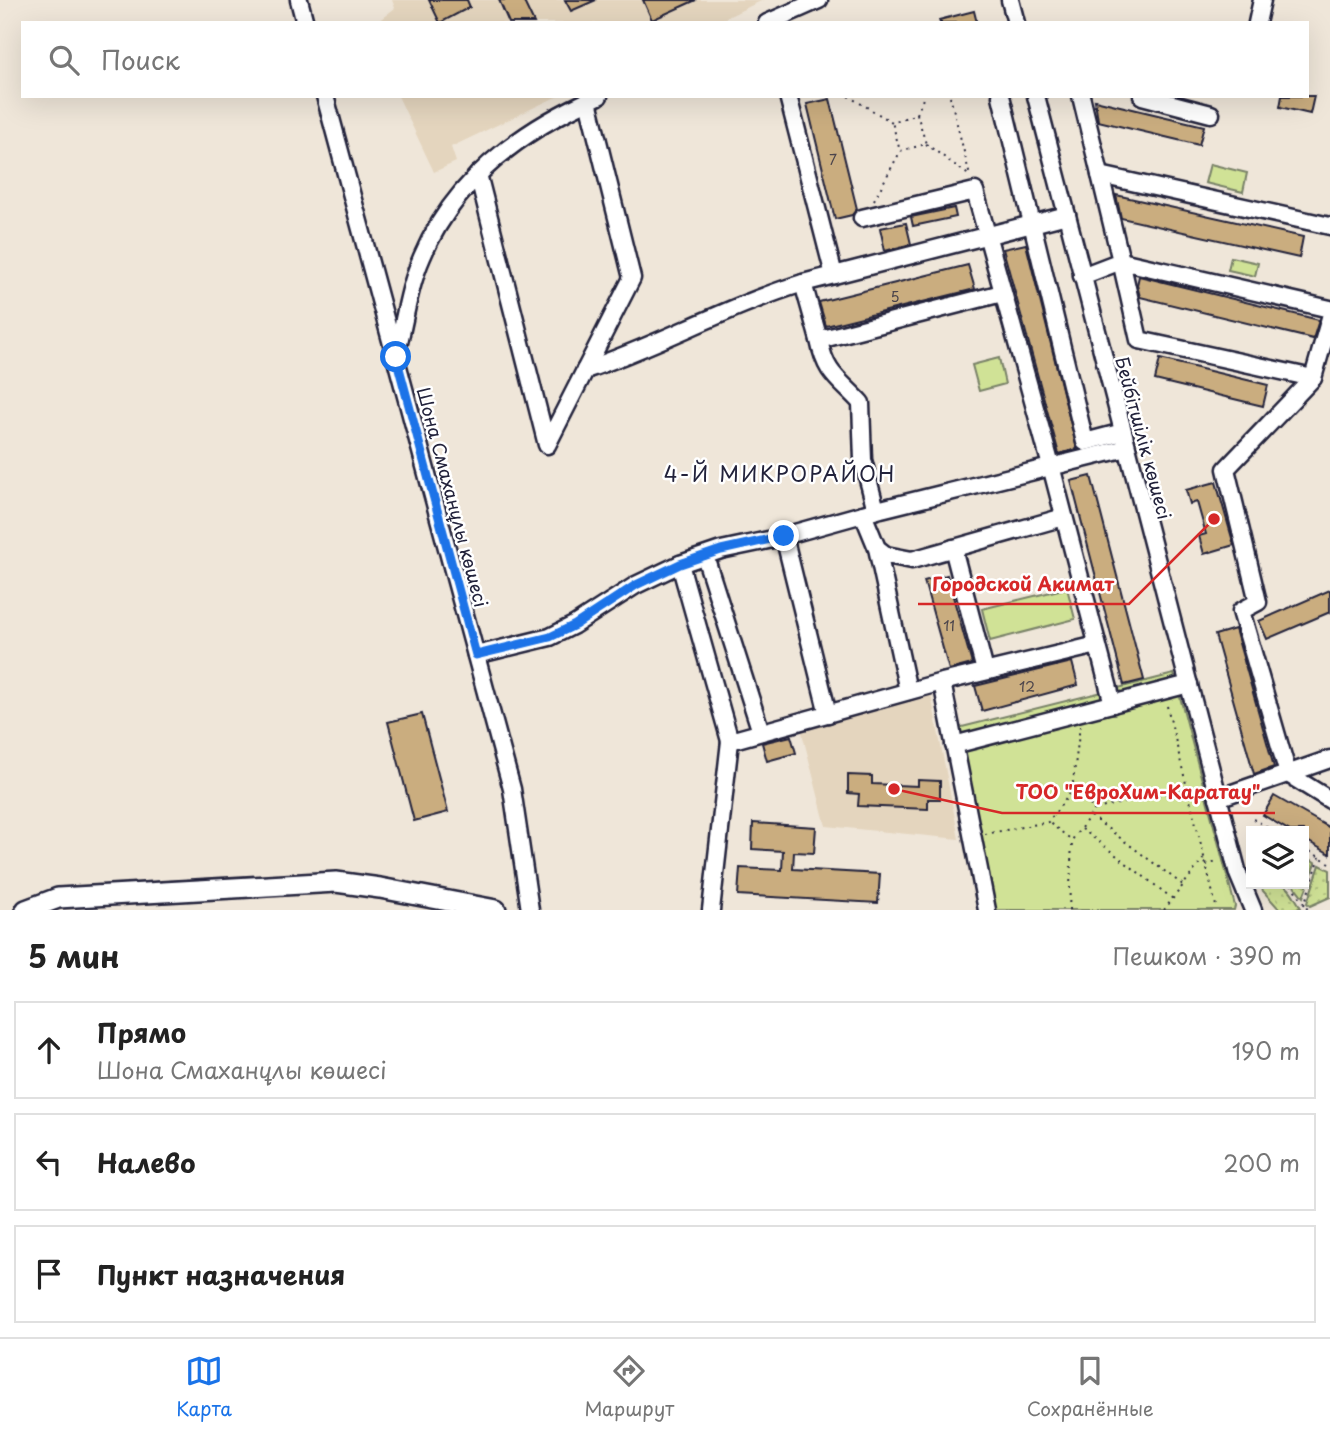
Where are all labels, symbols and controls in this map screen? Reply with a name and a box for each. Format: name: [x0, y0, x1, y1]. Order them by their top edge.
search box: [21, 21, 1309, 98]
text: Поиск: [101, 40, 180, 79]
icon: search: [45, 41, 83, 79]
house number: 7: [829, 149, 837, 170]
house number: 5: [890, 286, 900, 307]
route start: [380, 341, 411, 372]
street label: Бейбітшілік көшесі: [1109, 354, 1179, 522]
street label: Шона Смаханұлы көшесі: [411, 384, 495, 610]
district label: 4-Й МИКРОРАЙОН: [664, 457, 896, 489]
route end: [768, 520, 799, 551]
callout: Городской Акимат: [918, 564, 1129, 604]
text: Городской Акимат: [932, 569, 1114, 597]
house number: 11: [943, 615, 955, 636]
house number: 12: [1019, 676, 1035, 697]
callout: ТОО "ЕвроХим-Каратау": [1002, 773, 1275, 813]
text: ТОО "ЕвроХим-Каратау": [1016, 777, 1260, 805]
map controls: [1246, 826, 1309, 889]
button: layers: [1246, 826, 1309, 889]
text: 5 мин: [28, 933, 120, 978]
text: Пешком · 390 m: [1112, 938, 1302, 973]
text: Прямо: [97, 1013, 186, 1052]
icon: ahead: [30, 1031, 68, 1069]
text: 190 m: [1232, 1033, 1300, 1068]
text: Шона Смаханұлы көшесі: [97, 1052, 387, 1087]
icon: left: [30, 1143, 68, 1181]
text: Налево: [97, 1143, 195, 1182]
text: 200 m: [1223, 1145, 1300, 1180]
icon: arrive: [30, 1255, 68, 1293]
text: Пункт назначения: [97, 1255, 345, 1294]
tab: Карта: [176, 1352, 232, 1422]
tab: Маршрут: [584, 1352, 674, 1422]
tab: Сохранённые: [1027, 1352, 1154, 1422]

